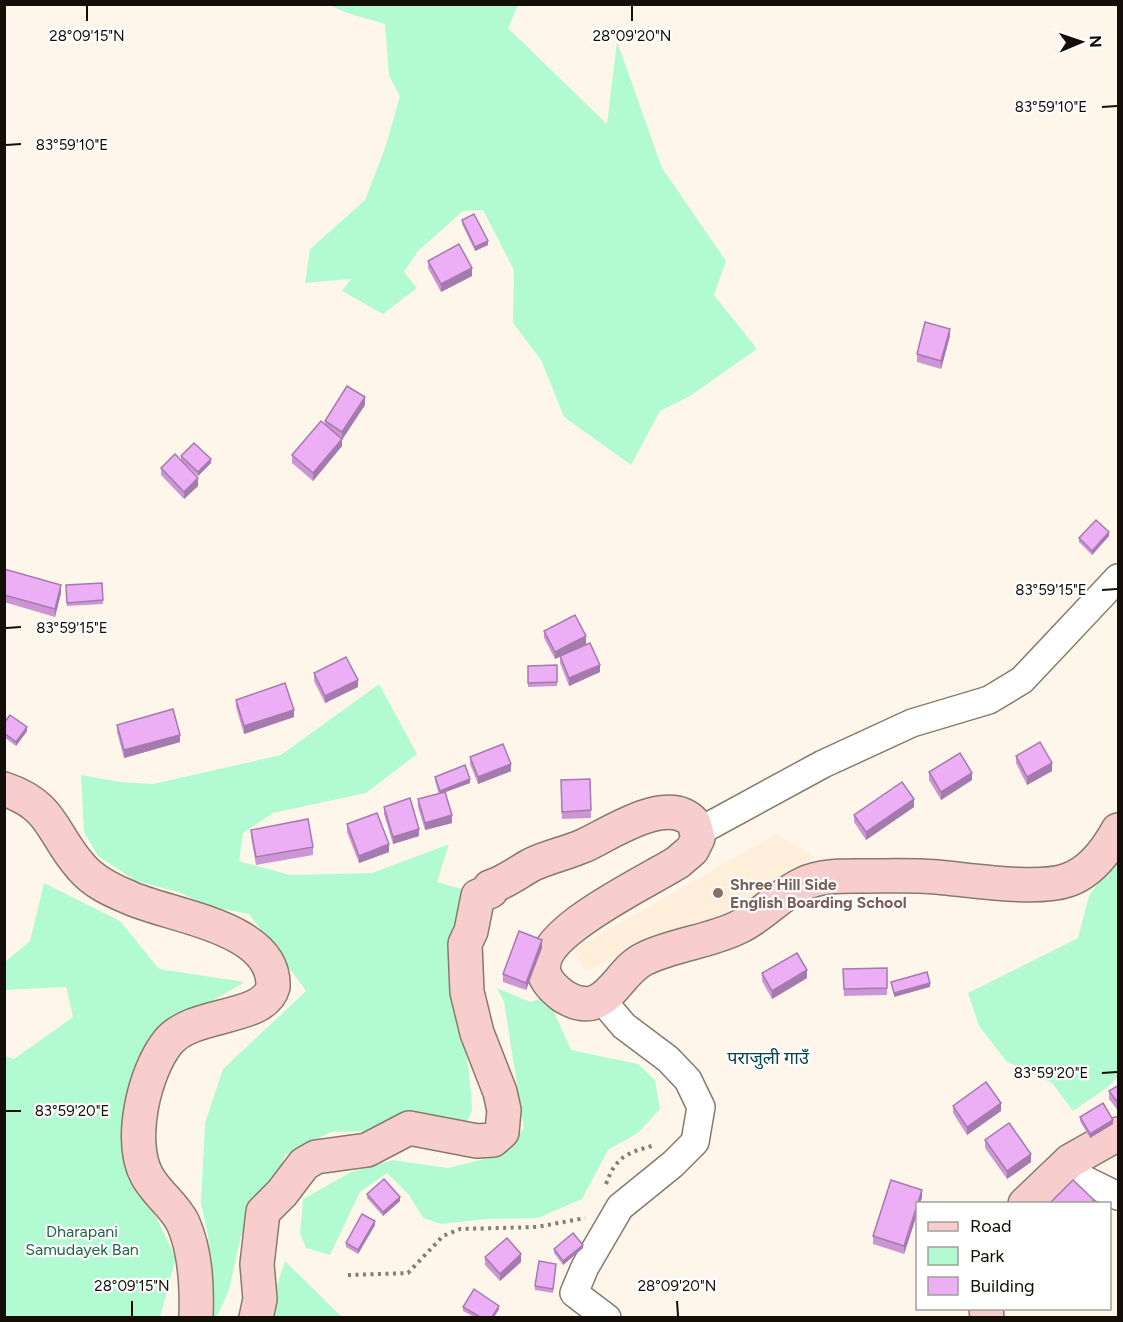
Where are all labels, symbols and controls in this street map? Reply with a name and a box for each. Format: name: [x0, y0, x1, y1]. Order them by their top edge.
north arrow: [1051, 12, 1111, 72]
text: 28°09'15"N: [49, 27, 125, 45]
text: 28°09'20"N: [593, 27, 671, 45]
text: N: [1086, 35, 1105, 48]
text: 83°59'10"E: [1015, 98, 1087, 116]
text: 83°59'10"E: [36, 136, 108, 154]
text: 83°59'15"E: [1015, 581, 1087, 599]
text: 83°59'15"E: [36, 619, 108, 637]
place label: Shree Hill Side English Boarding School: [730, 875, 907, 912]
marker: Shree Hill Side English Boarding School: [711, 886, 725, 900]
district label: पराजुली गाउँ: [727, 1047, 810, 1070]
text: 83°59'20"E: [1014, 1064, 1088, 1082]
text: 83°59'20"E: [35, 1102, 109, 1120]
legend: [916, 1202, 1111, 1310]
text: Road: [970, 1215, 1011, 1237]
park label: Dharapani Samudayek Ban: [25, 1222, 139, 1259]
text: Park: [970, 1245, 1005, 1267]
text: Building: [970, 1275, 1035, 1297]
text: 28°09'15"N: [94, 1277, 170, 1295]
text: 28°09'20"N: [638, 1277, 716, 1295]

